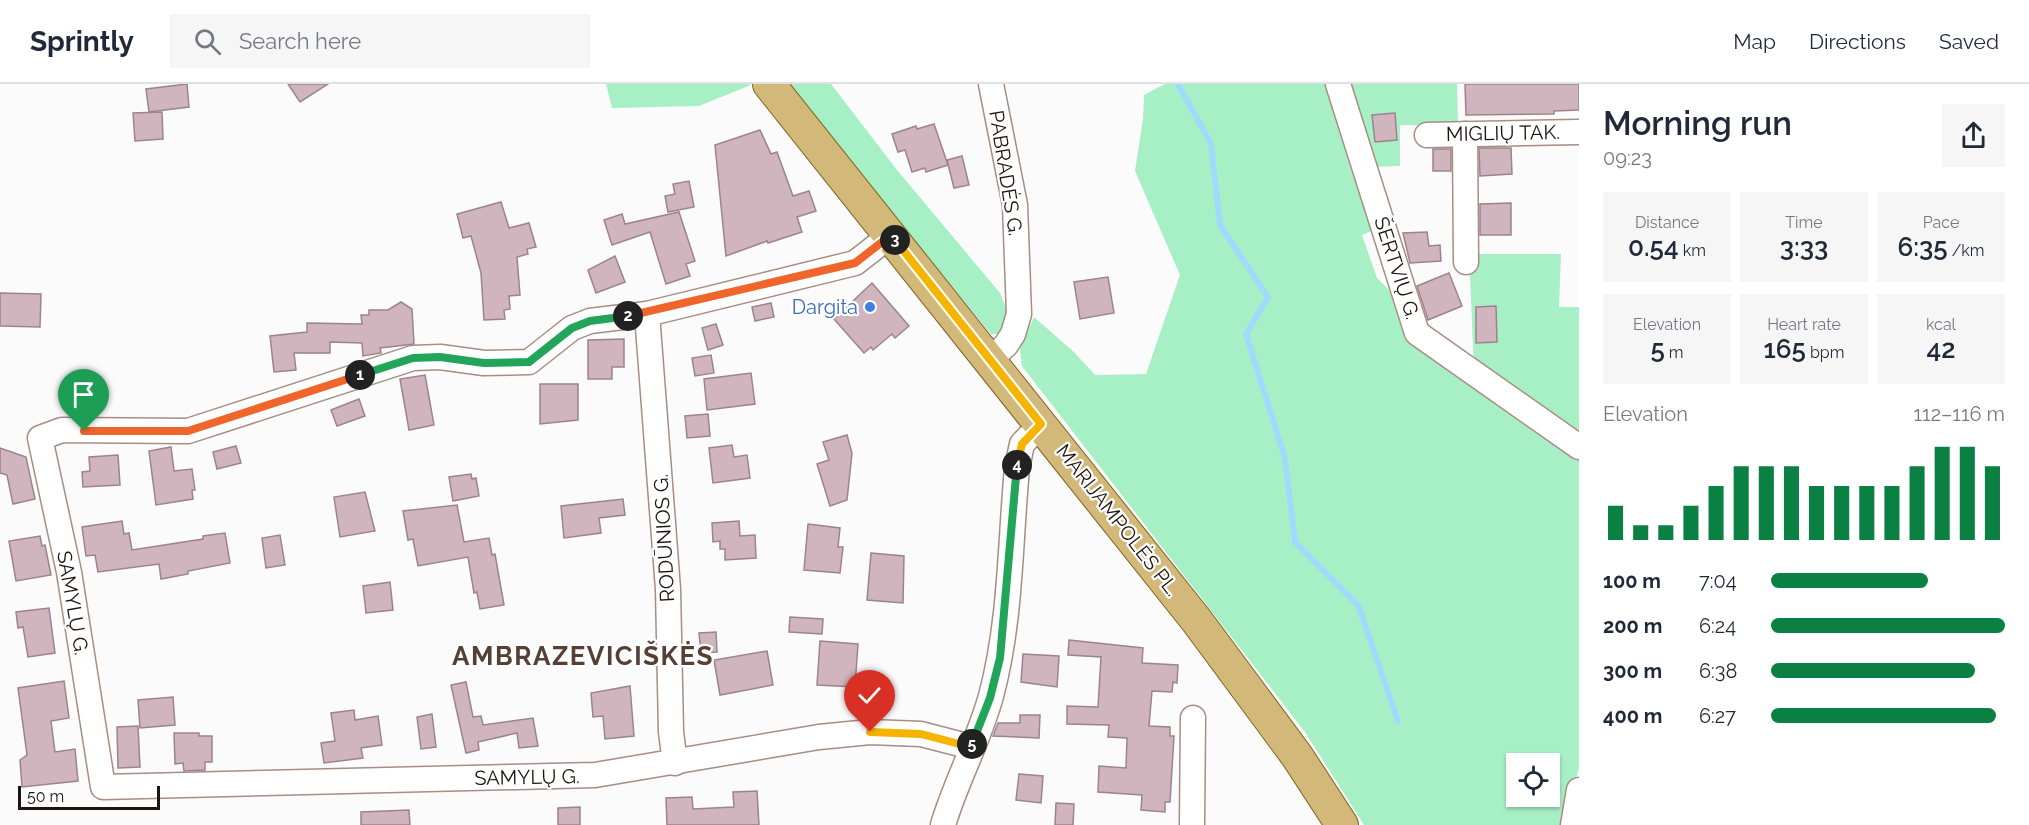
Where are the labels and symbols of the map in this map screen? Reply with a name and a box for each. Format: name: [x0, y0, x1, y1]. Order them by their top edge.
street label: PABRADĖS G.: [984, 108, 1029, 237]
street label: MIGLIŲ TAK.: [1446, 120, 1560, 146]
street label: ŠERTVIŲ G.: [1369, 213, 1426, 322]
pin: 3: [880, 225, 910, 255]
place label: Dargita: [792, 295, 858, 319]
marker: Dargita: [863, 300, 877, 314]
pin: 2: [613, 301, 643, 331]
pin: 1: [345, 360, 375, 390]
pin: [58, 369, 109, 431]
street label: MARIJAMPOLĖS PL.: [1051, 439, 1185, 601]
pin: 4: [1002, 450, 1032, 480]
street label: RODŪNIOS G.: [649, 473, 679, 603]
street label: SAMYLŲ G.: [52, 549, 94, 657]
district label: AMBRAZEVICIŠKĖS: [452, 640, 714, 671]
pin: [844, 670, 895, 732]
pin: 5: [957, 729, 987, 759]
street label: SAMYLŲ G.: [474, 764, 580, 790]
scale bar: [18, 783, 160, 810]

